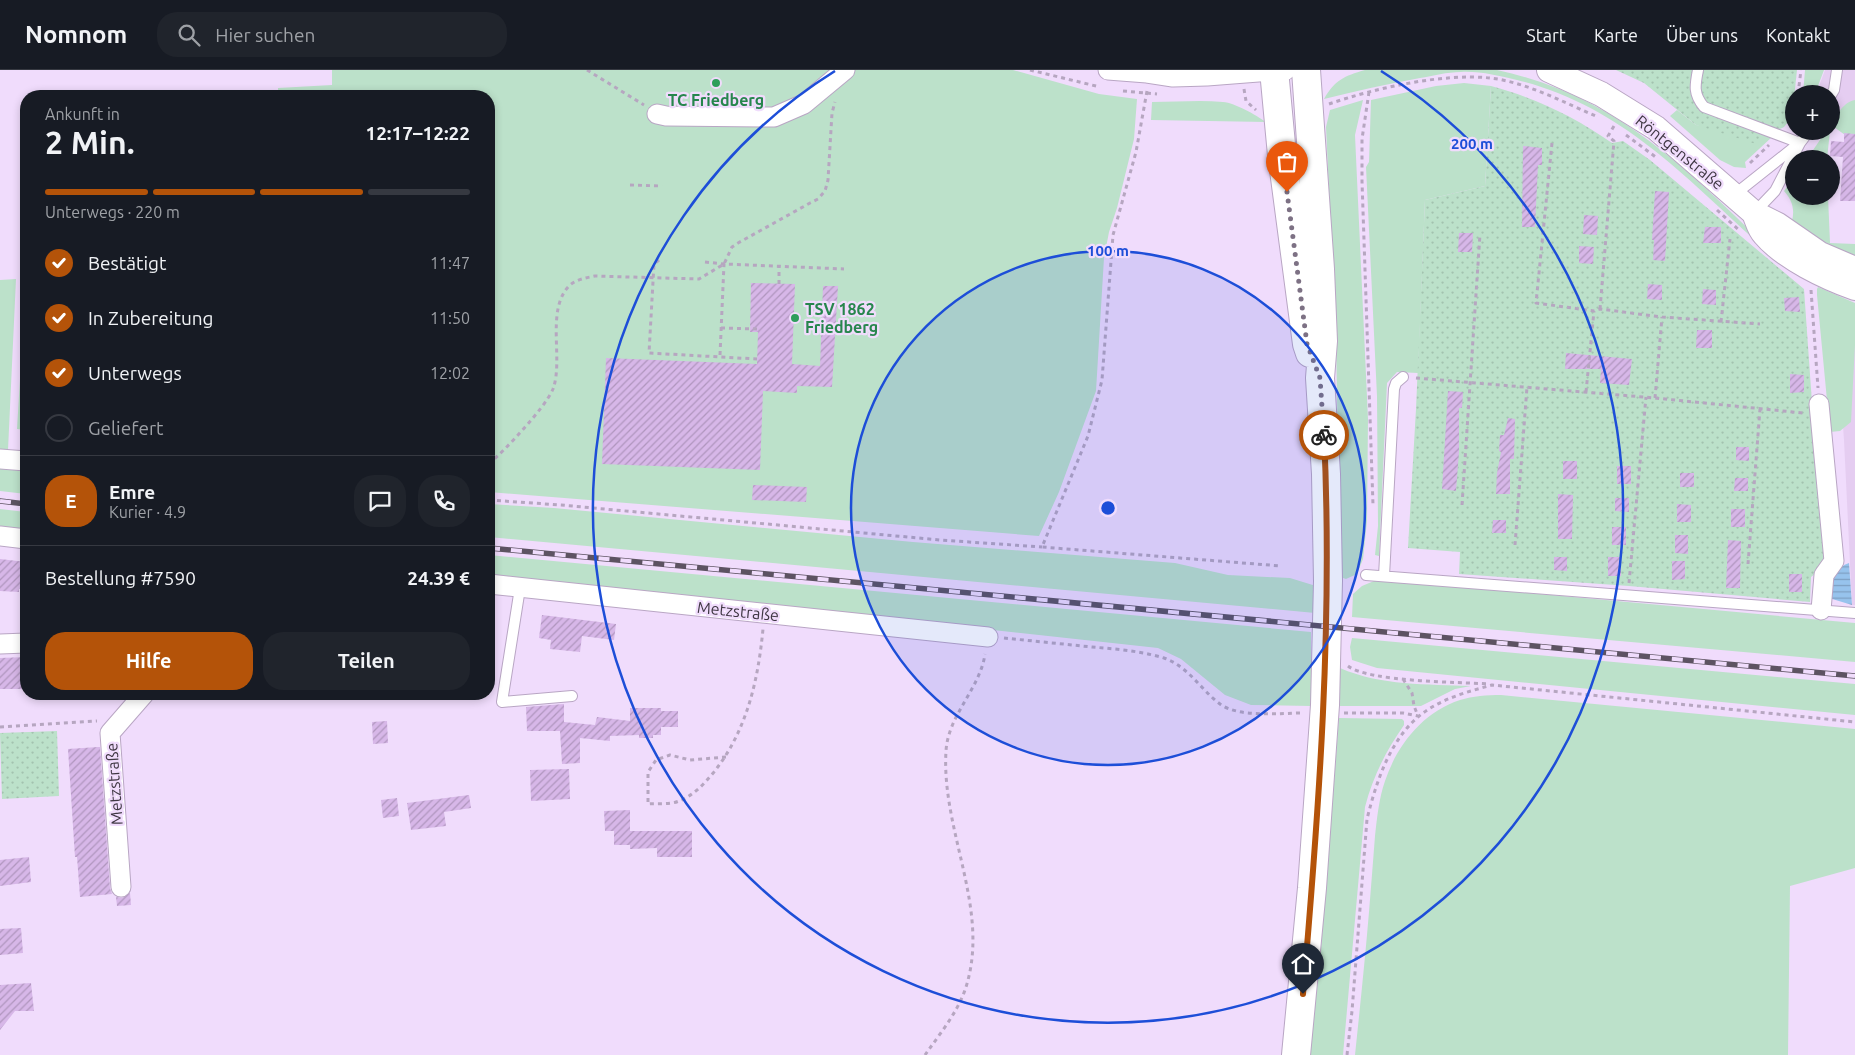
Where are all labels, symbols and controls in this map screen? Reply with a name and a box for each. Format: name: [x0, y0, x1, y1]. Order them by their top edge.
search box: [157, 12, 507, 57]
text: Nomnom: [25, 21, 127, 48]
icon: search: [175, 21, 203, 49]
text: Hier suchen: [215, 24, 315, 46]
text: Start: [1526, 25, 1566, 45]
text: Karte: [1594, 25, 1638, 45]
text: Über uns: [1666, 25, 1738, 45]
text: Kontakt: [1766, 25, 1830, 45]
marker: TC Friedberg: [710, 77, 722, 89]
map controls: [1785, 85, 1840, 205]
button: +: [1785, 85, 1840, 140]
place label: TC Friedberg: [668, 91, 764, 109]
text: Ankunft in: [45, 105, 120, 123]
street label: Röntgenstraße: [1632, 111, 1728, 193]
text: 12:17–12:22: [365, 122, 470, 144]
text: 2 Min.: [45, 124, 135, 160]
text: 200 m: [1451, 135, 1493, 152]
pin: [1266, 141, 1308, 192]
icon: bag: [1273, 148, 1301, 176]
button: −: [1785, 150, 1840, 205]
text: Unterwegs · 220 m: [45, 203, 180, 221]
text: 100 m: [1087, 242, 1129, 259]
icon: check: [45, 249, 73, 277]
text: Bestätigt: [88, 252, 166, 274]
text: 11:47: [430, 254, 470, 272]
place label: TSV 1862 Friedberg: [805, 300, 878, 336]
icon: check: [45, 304, 73, 332]
text: In Zubereitung: [88, 307, 214, 329]
text: 11:50: [430, 309, 470, 327]
marker: TSV 1862 Friedberg: [789, 312, 801, 324]
icon: check: [45, 359, 73, 387]
text: Unterwegs: [88, 362, 182, 384]
text: 12:02: [430, 364, 470, 382]
courier: [1299, 410, 1349, 460]
text: Geliefert: [88, 417, 164, 439]
icon: bike: [1310, 421, 1338, 449]
button: chat: [354, 475, 406, 527]
button: phone: [418, 475, 470, 527]
text: Emre: [109, 481, 155, 503]
text: E: [65, 490, 77, 512]
centre of rings: [1099, 499, 1117, 517]
text: Kurier · 4.9: [109, 503, 186, 521]
text: Bestellung #7590: [45, 567, 196, 589]
text: 24.39 €: [407, 567, 470, 589]
street label: Metzstraße: [696, 598, 780, 624]
button: Hilfe: [45, 632, 253, 690]
button: Teilen: [263, 632, 470, 690]
street label: Metzstraße: [102, 742, 126, 826]
pin: [1282, 943, 1324, 994]
icon: home: [1289, 950, 1317, 978]

